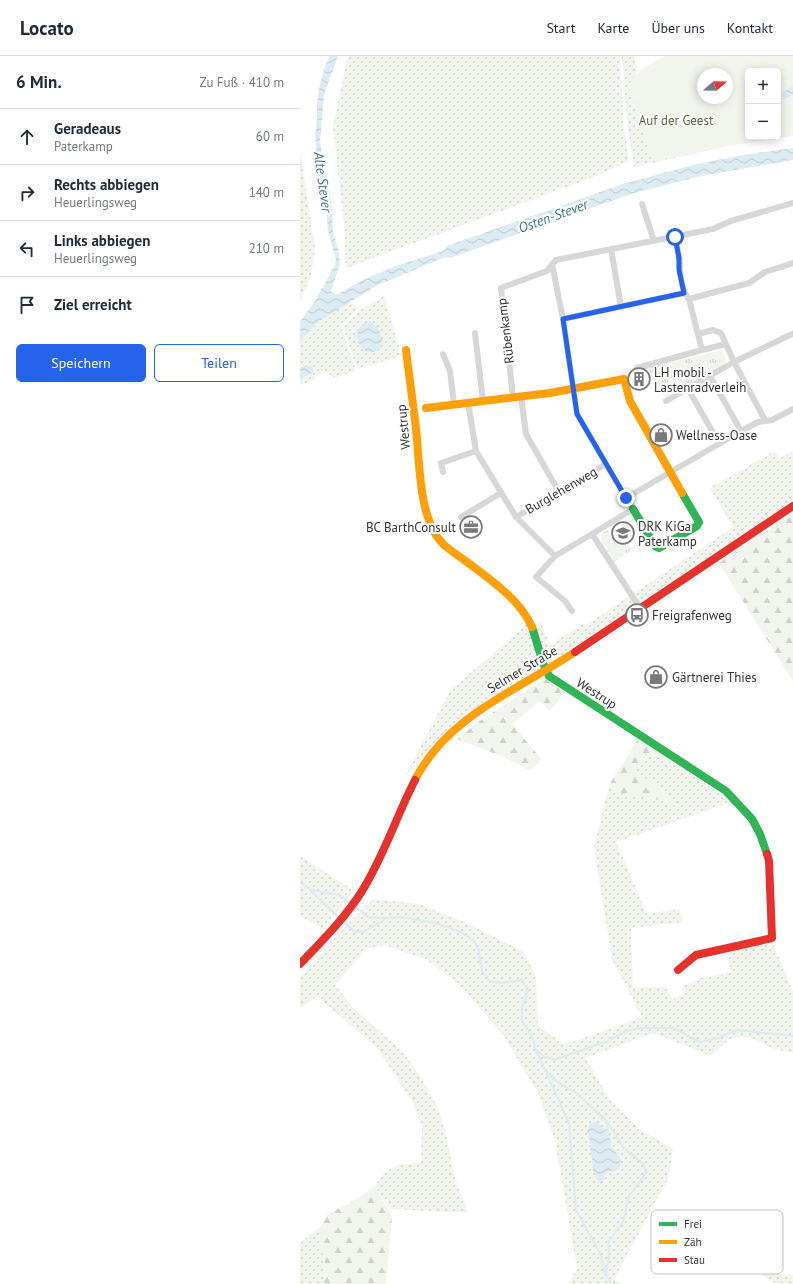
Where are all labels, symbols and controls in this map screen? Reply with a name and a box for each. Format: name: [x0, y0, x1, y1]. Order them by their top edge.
text: Locato: [20, 16, 74, 40]
text: Start: [546, 19, 575, 37]
text: Karte: [597, 19, 629, 37]
text: Über uns: [651, 19, 705, 37]
text: Kontakt: [727, 19, 773, 37]
north arrow: [697, 68, 733, 104]
map controls: [745, 68, 781, 140]
button: +: [745, 68, 781, 104]
text: 6 Min.: [16, 71, 62, 93]
text: Zu Fuß · 410 m: [200, 74, 284, 91]
button: −: [745, 104, 781, 140]
park label: Auf der Geest: [639, 112, 714, 129]
text: Geradeaus: [54, 119, 121, 138]
icon: ahead: [16, 126, 38, 148]
text: 60 m: [256, 128, 284, 145]
text: Paterkamp: [54, 138, 113, 155]
water label: Alte Stever: [310, 149, 336, 215]
text: Rechts abbiegen: [54, 175, 159, 194]
icon: right: [16, 182, 38, 204]
text: 140 m: [249, 184, 284, 201]
text: Heuerlingsweg: [54, 194, 137, 211]
water label: Osten-Stever: [516, 195, 592, 237]
route start: [666, 228, 684, 246]
text: Links abbiegen: [54, 231, 150, 250]
icon: left: [16, 238, 38, 260]
text: 210 m: [249, 240, 284, 257]
text: Heuerlingsweg: [54, 250, 137, 267]
icon: arrive: [16, 294, 38, 316]
text: Ziel erreicht: [54, 295, 132, 314]
street label: Rübenkamp: [493, 297, 518, 365]
button: Speichern: [16, 344, 146, 382]
button: Teilen: [154, 344, 284, 382]
place label: LH mobil - Lastenradverleih: [654, 364, 746, 396]
building icon: LH mobil - Lastenradverleih: [626, 366, 652, 392]
street label: Westrup: [393, 404, 414, 450]
shop icon: Wellness-Oase: [648, 422, 674, 448]
place label: Wellness-Oase: [676, 427, 757, 444]
street label: Burglehenweg: [522, 463, 600, 518]
route end: [617, 489, 635, 507]
office icon: BC BarthConsult: [458, 514, 484, 540]
place label: DRK KiGa Paterkamp: [638, 518, 697, 550]
place label: BC BarthConsult: [366, 519, 457, 536]
school or university icon: DRK KiGa Paterkamp: [610, 520, 636, 546]
bus stop icon: Freigrafenweg: [624, 602, 650, 628]
place label: Freigrafenweg: [652, 607, 732, 624]
street label: Selmer Straße: [484, 642, 560, 697]
shop icon: Gärtnerei Thies: [643, 664, 669, 690]
place label: Gärtnerei Thies: [672, 669, 757, 686]
street label: Westrup: [573, 674, 620, 713]
legend: [651, 1210, 783, 1274]
text: Frei: [684, 1217, 702, 1231]
text: Zäh: [684, 1235, 701, 1249]
text: Stau: [684, 1253, 705, 1267]

